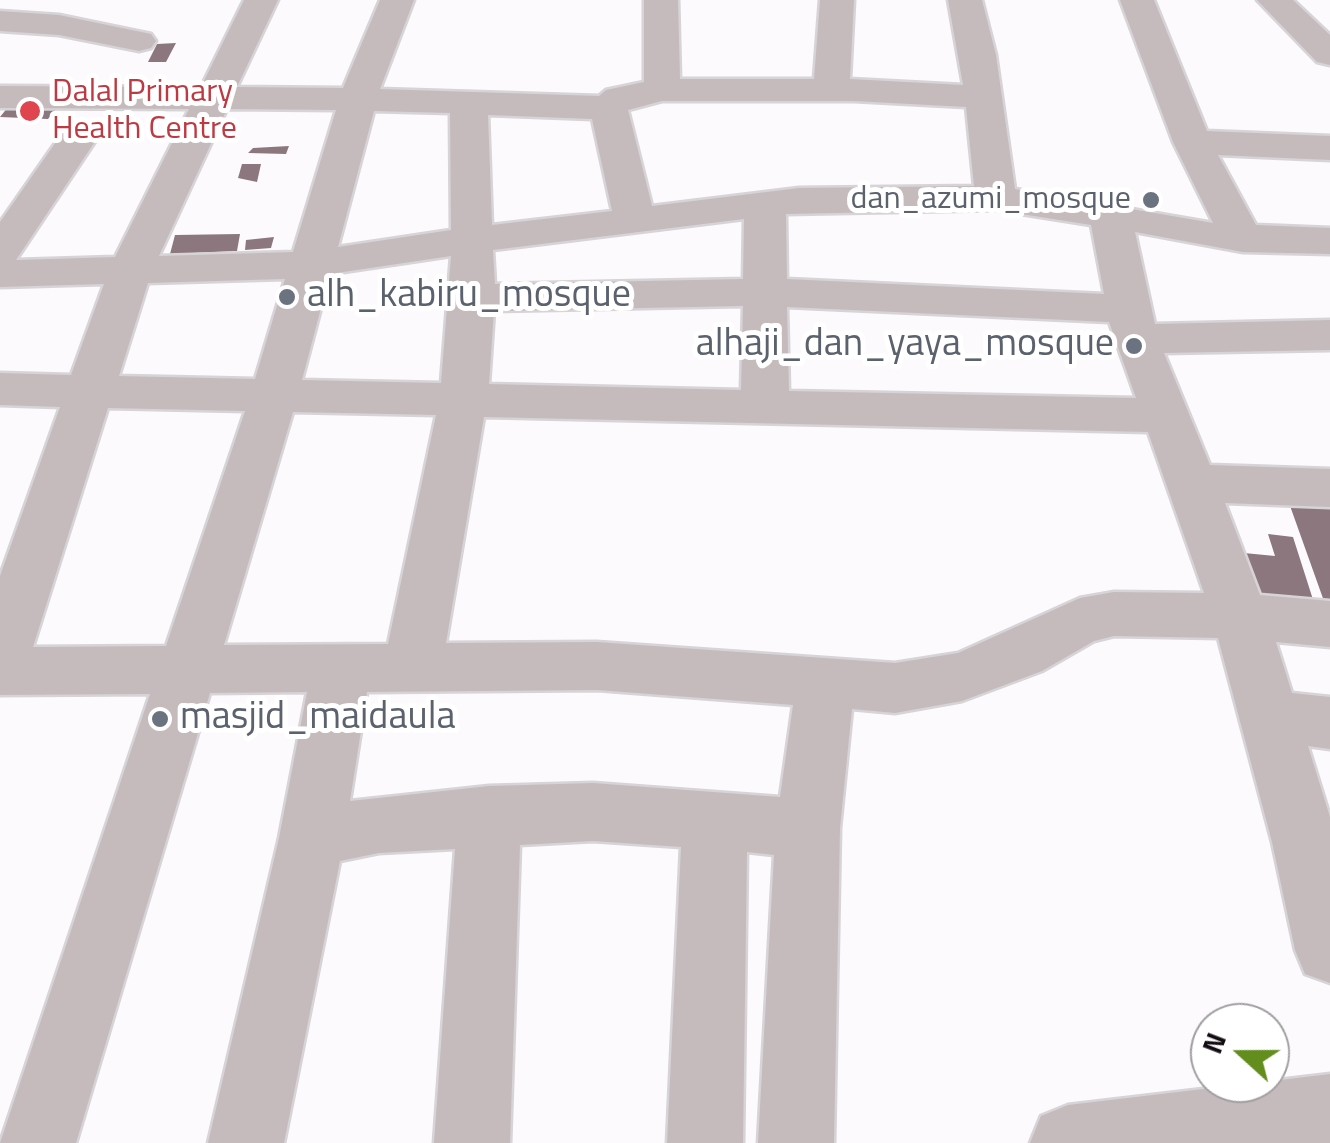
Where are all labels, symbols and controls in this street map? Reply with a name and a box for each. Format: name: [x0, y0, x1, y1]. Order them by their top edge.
place label: Dalal Primary Health Centre: [52, 74, 237, 149]
marker: Dalal Primary Health Centre: [17, 98, 43, 124]
place label: dan_azumi_mosque: [851, 181, 1131, 219]
marker: dan_azumi_mosque: [1140, 189, 1162, 211]
place label: alh_kabiru_mosque: [307, 274, 631, 320]
marker: alh_kabiru_mosque: [276, 286, 298, 308]
place label: alhaji_dan_yaya_mosque: [696, 323, 1114, 369]
marker: alhaji_dan_yaya_mosque: [1123, 335, 1145, 357]
place label: masjid_maidaula: [180, 696, 455, 742]
marker: masjid_maidaula: [149, 708, 171, 730]
north arrow: [1190, 1003, 1290, 1103]
text: N: [1190, 1026, 1237, 1060]

